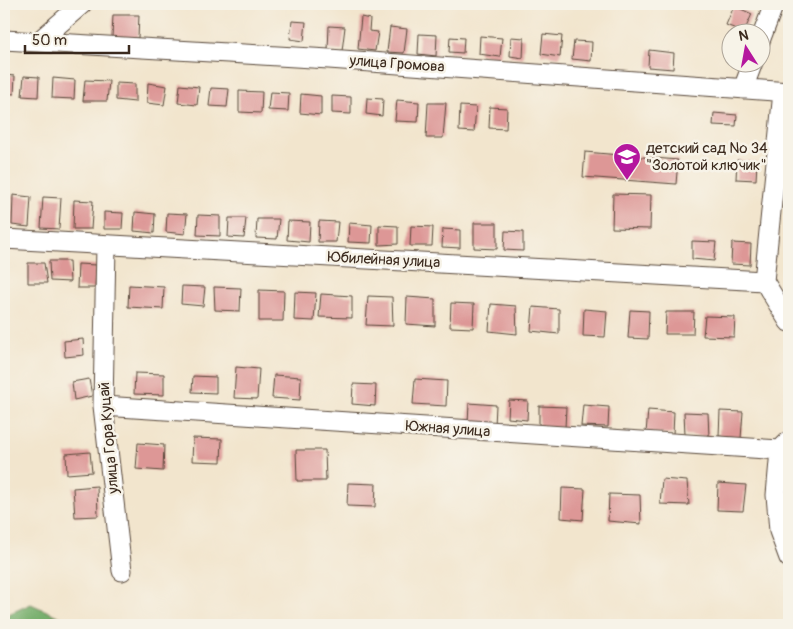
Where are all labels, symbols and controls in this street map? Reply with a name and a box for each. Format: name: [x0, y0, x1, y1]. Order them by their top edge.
scale bar: [25, 22, 129, 54]
north arrow: [720, 22, 770, 72]
text: N: [737, 26, 750, 45]
text: 50 m: [32, 31, 67, 50]
street label: улица Громова: [348, 51, 445, 77]
place label: детский сад № 34 "Золотой ключик": [646, 139, 768, 175]
school or university icon: детский сад № 34 "Золотой ключик": [612, 142, 642, 181]
street label: Юбилейная улица: [327, 248, 441, 272]
street label: улица Гора Куцай: [95, 381, 123, 496]
street label: Южная улица: [405, 417, 491, 441]

